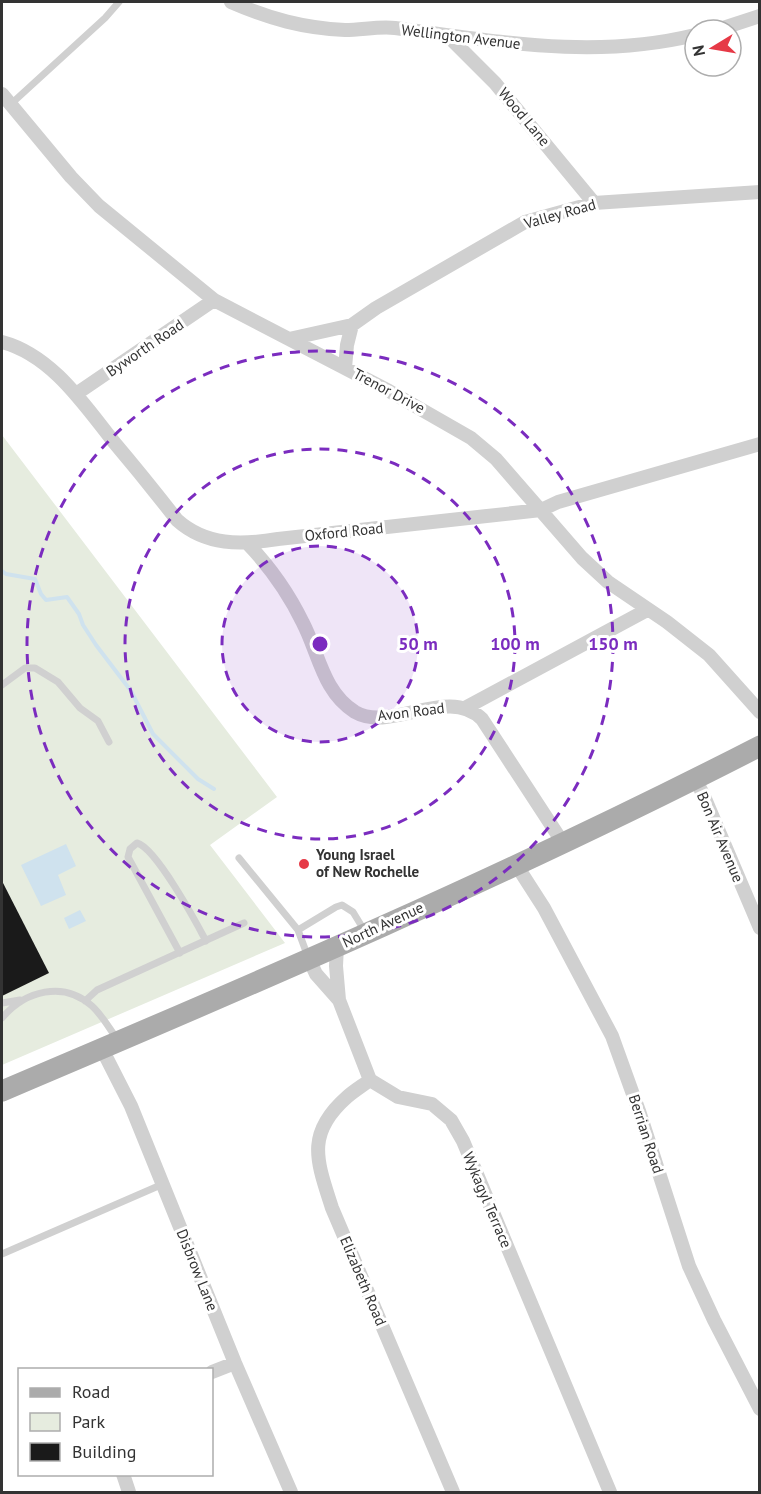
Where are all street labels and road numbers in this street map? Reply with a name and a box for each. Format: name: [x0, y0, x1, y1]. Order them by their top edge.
street label: Wellington Avenue: [400, 20, 522, 53]
street label: Wood Lane: [494, 84, 554, 150]
street label: Valley Road: [521, 194, 598, 233]
street label: Byworth Road: [102, 315, 187, 380]
street label: Trenor Drive: [350, 364, 428, 417]
street label: Oxford Road: [304, 518, 384, 545]
street label: Avon Road: [376, 698, 446, 725]
street label: Bon Air Avenue: [693, 789, 748, 885]
street label: North Avenue: [339, 897, 426, 952]
street label: Berrian Road: [625, 1092, 668, 1176]
street label: Wykagyl Terrace: [459, 1149, 516, 1251]
street label: Disbrow Lane: [172, 1226, 222, 1314]
street label: Elizabeth Road: [336, 1233, 391, 1328]

